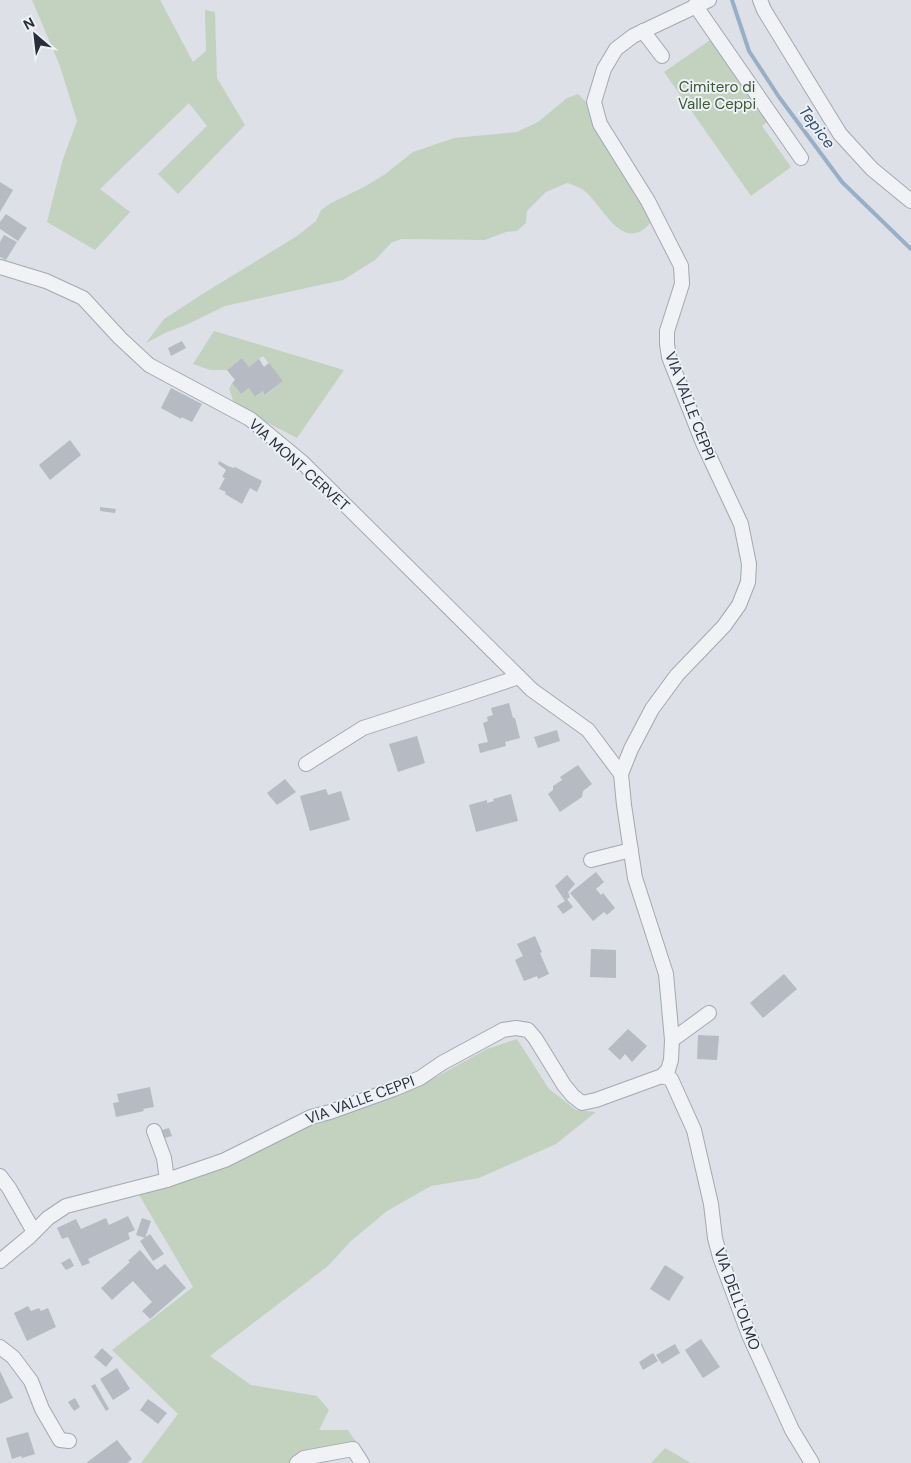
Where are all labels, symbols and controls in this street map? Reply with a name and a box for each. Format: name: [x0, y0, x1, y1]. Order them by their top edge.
north arrow: [10, 10, 60, 60]
text: N: [20, 13, 38, 34]
park label: Cimitero di Valle Ceppi: [678, 77, 756, 114]
water label: Tepice: [794, 101, 840, 153]
street label: VIA VALLE CEPPI: [660, 349, 720, 463]
street label: VIA MONT CERVET: [244, 414, 354, 516]
street label: VIA VALLE CEPPI: [303, 1071, 417, 1129]
street label: VIA DELL'OLMO: [709, 1245, 765, 1353]

